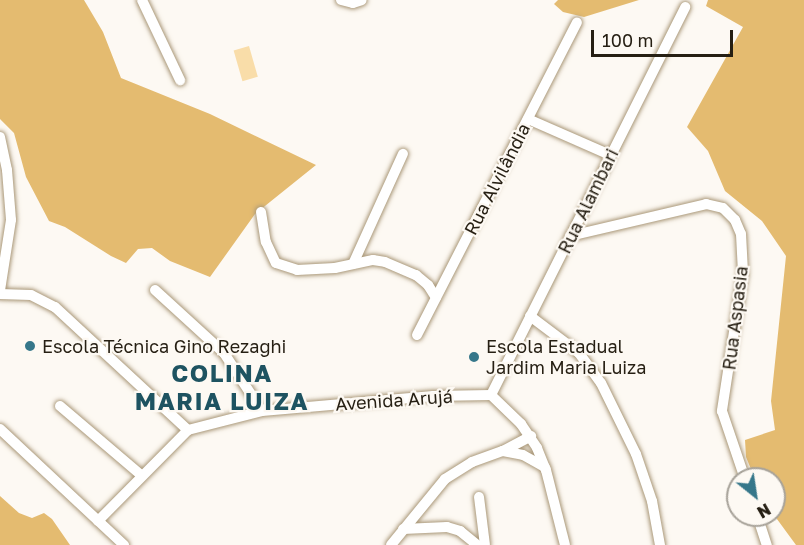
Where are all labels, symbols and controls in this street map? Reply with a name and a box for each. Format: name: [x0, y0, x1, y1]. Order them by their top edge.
scale bar: [594, 18, 736, 56]
text: 100 m: [602, 29, 653, 51]
street label: Rua Alvilândia: [460, 120, 534, 238]
street label: Rua Alambari: [553, 145, 623, 257]
street label: Rua Aspasia: [718, 265, 752, 371]
place label: Escola Técnica Gino Rezaghi: [42, 335, 286, 357]
place label: Escola Estadual Jardim Maria Luiza: [486, 336, 646, 378]
marker: Escola Técnica Gino Rezaghi: [23, 339, 37, 353]
marker: Escola Estadual Jardim Maria Luiza: [467, 350, 481, 364]
district label: COLINA MARIA LUIZA: [135, 359, 309, 415]
street label: Avenida Arujá: [335, 385, 453, 415]
north arrow: [726, 467, 786, 527]
text: N: [754, 499, 774, 523]

